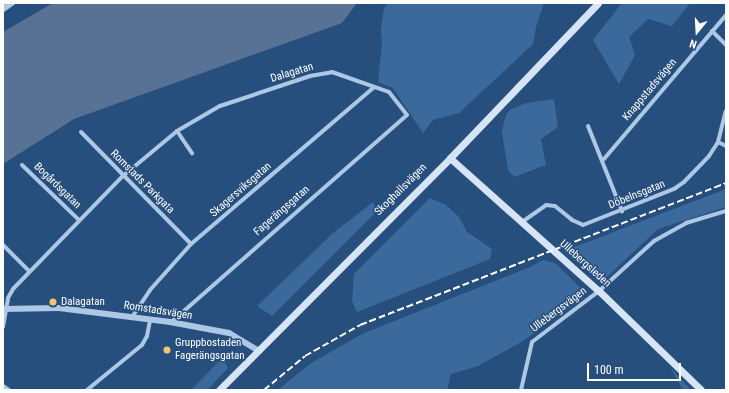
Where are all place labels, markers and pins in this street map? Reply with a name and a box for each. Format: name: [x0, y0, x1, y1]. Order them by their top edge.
place label: Dalagatan: [61, 295, 105, 309]
marker: Dalagatan: [48, 297, 58, 307]
place label: Gruppbostaden Fagerängsgatan: [175, 337, 245, 363]
marker: Gruppbostaden Fagerängsgatan: [162, 345, 172, 355]

